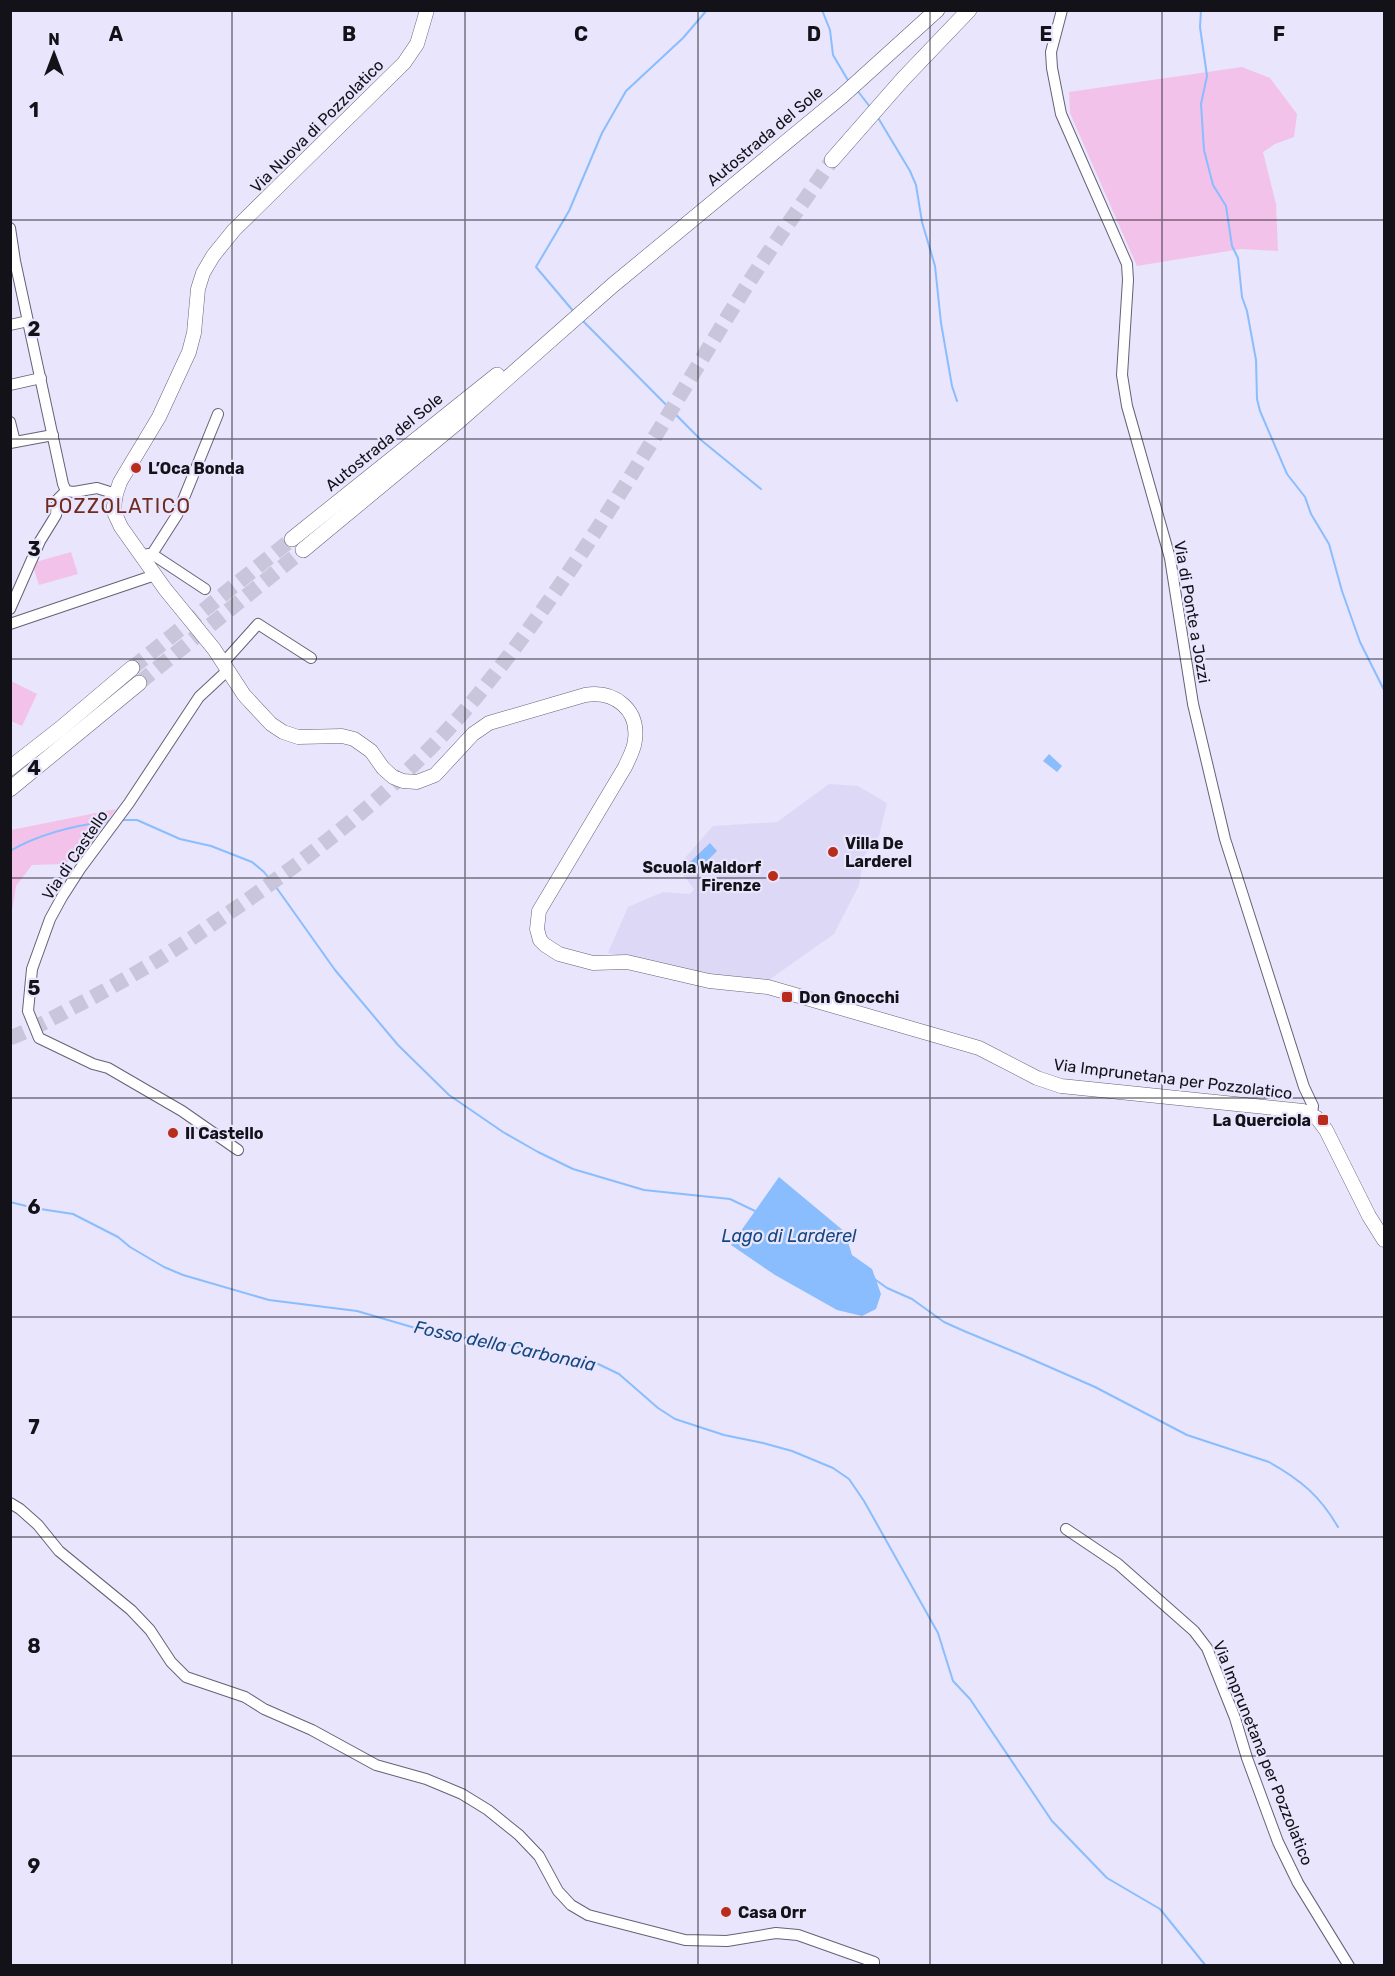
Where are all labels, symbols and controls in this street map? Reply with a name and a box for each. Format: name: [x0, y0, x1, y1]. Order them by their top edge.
text: A: [109, 22, 124, 46]
text: B: [342, 22, 356, 46]
text: C: [574, 22, 588, 46]
text: D: [807, 22, 821, 46]
text: E: [1040, 22, 1052, 46]
text: F: [1273, 22, 1285, 46]
north arrow: [24, 24, 84, 84]
text: N: [48, 30, 60, 49]
street label: Via Nuova di Pozzolatico: [246, 55, 388, 197]
street label: Autostrada del Sole: [703, 82, 827, 190]
text: 1: [29, 98, 39, 122]
text: 2: [28, 317, 41, 341]
street label: Autostrada del Sole: [322, 389, 447, 495]
place label: L’Oca Bonda: [148, 459, 244, 478]
marker: L’Oca Bonda: [129, 461, 143, 475]
district label: POZZOLATICO: [44, 494, 192, 518]
text: 3: [27, 537, 41, 561]
street label: Via di Ponte a Jozzi: [1170, 539, 1214, 685]
text: 4: [27, 756, 41, 780]
street label: Via di Castello: [38, 806, 112, 904]
place label: Villa De Larderel: [845, 834, 912, 871]
marker: Villa De Larderel: [826, 845, 840, 859]
place label: Scuola Waldorf Firenze: [642, 858, 762, 895]
marker: Scuola Waldorf Firenze: [766, 869, 780, 883]
text: 5: [28, 976, 41, 1000]
place label: Don Gnocchi: [799, 988, 899, 1007]
marker: Don Gnocchi: [780, 990, 794, 1004]
street label: Via Imprunetana per Pozzolatico: [1052, 1055, 1294, 1103]
place label: La Querciola: [1212, 1111, 1311, 1130]
marker: La Querciola: [1316, 1113, 1330, 1127]
place label: Il Castello: [185, 1124, 264, 1143]
marker: Il Castello: [166, 1126, 180, 1140]
text: 6: [27, 1195, 41, 1219]
water label: Lago di Larderel: [722, 1225, 857, 1247]
water label: Fosso della Carbonaia: [412, 1316, 598, 1376]
text: 7: [28, 1415, 40, 1439]
text: 8: [27, 1634, 41, 1658]
street label: Via Imprunetana per Pozzolatico: [1209, 1638, 1317, 1868]
text: 9: [28, 1854, 41, 1878]
place label: Casa Orr: [738, 1903, 807, 1922]
marker: Casa Orr: [719, 1905, 733, 1919]

